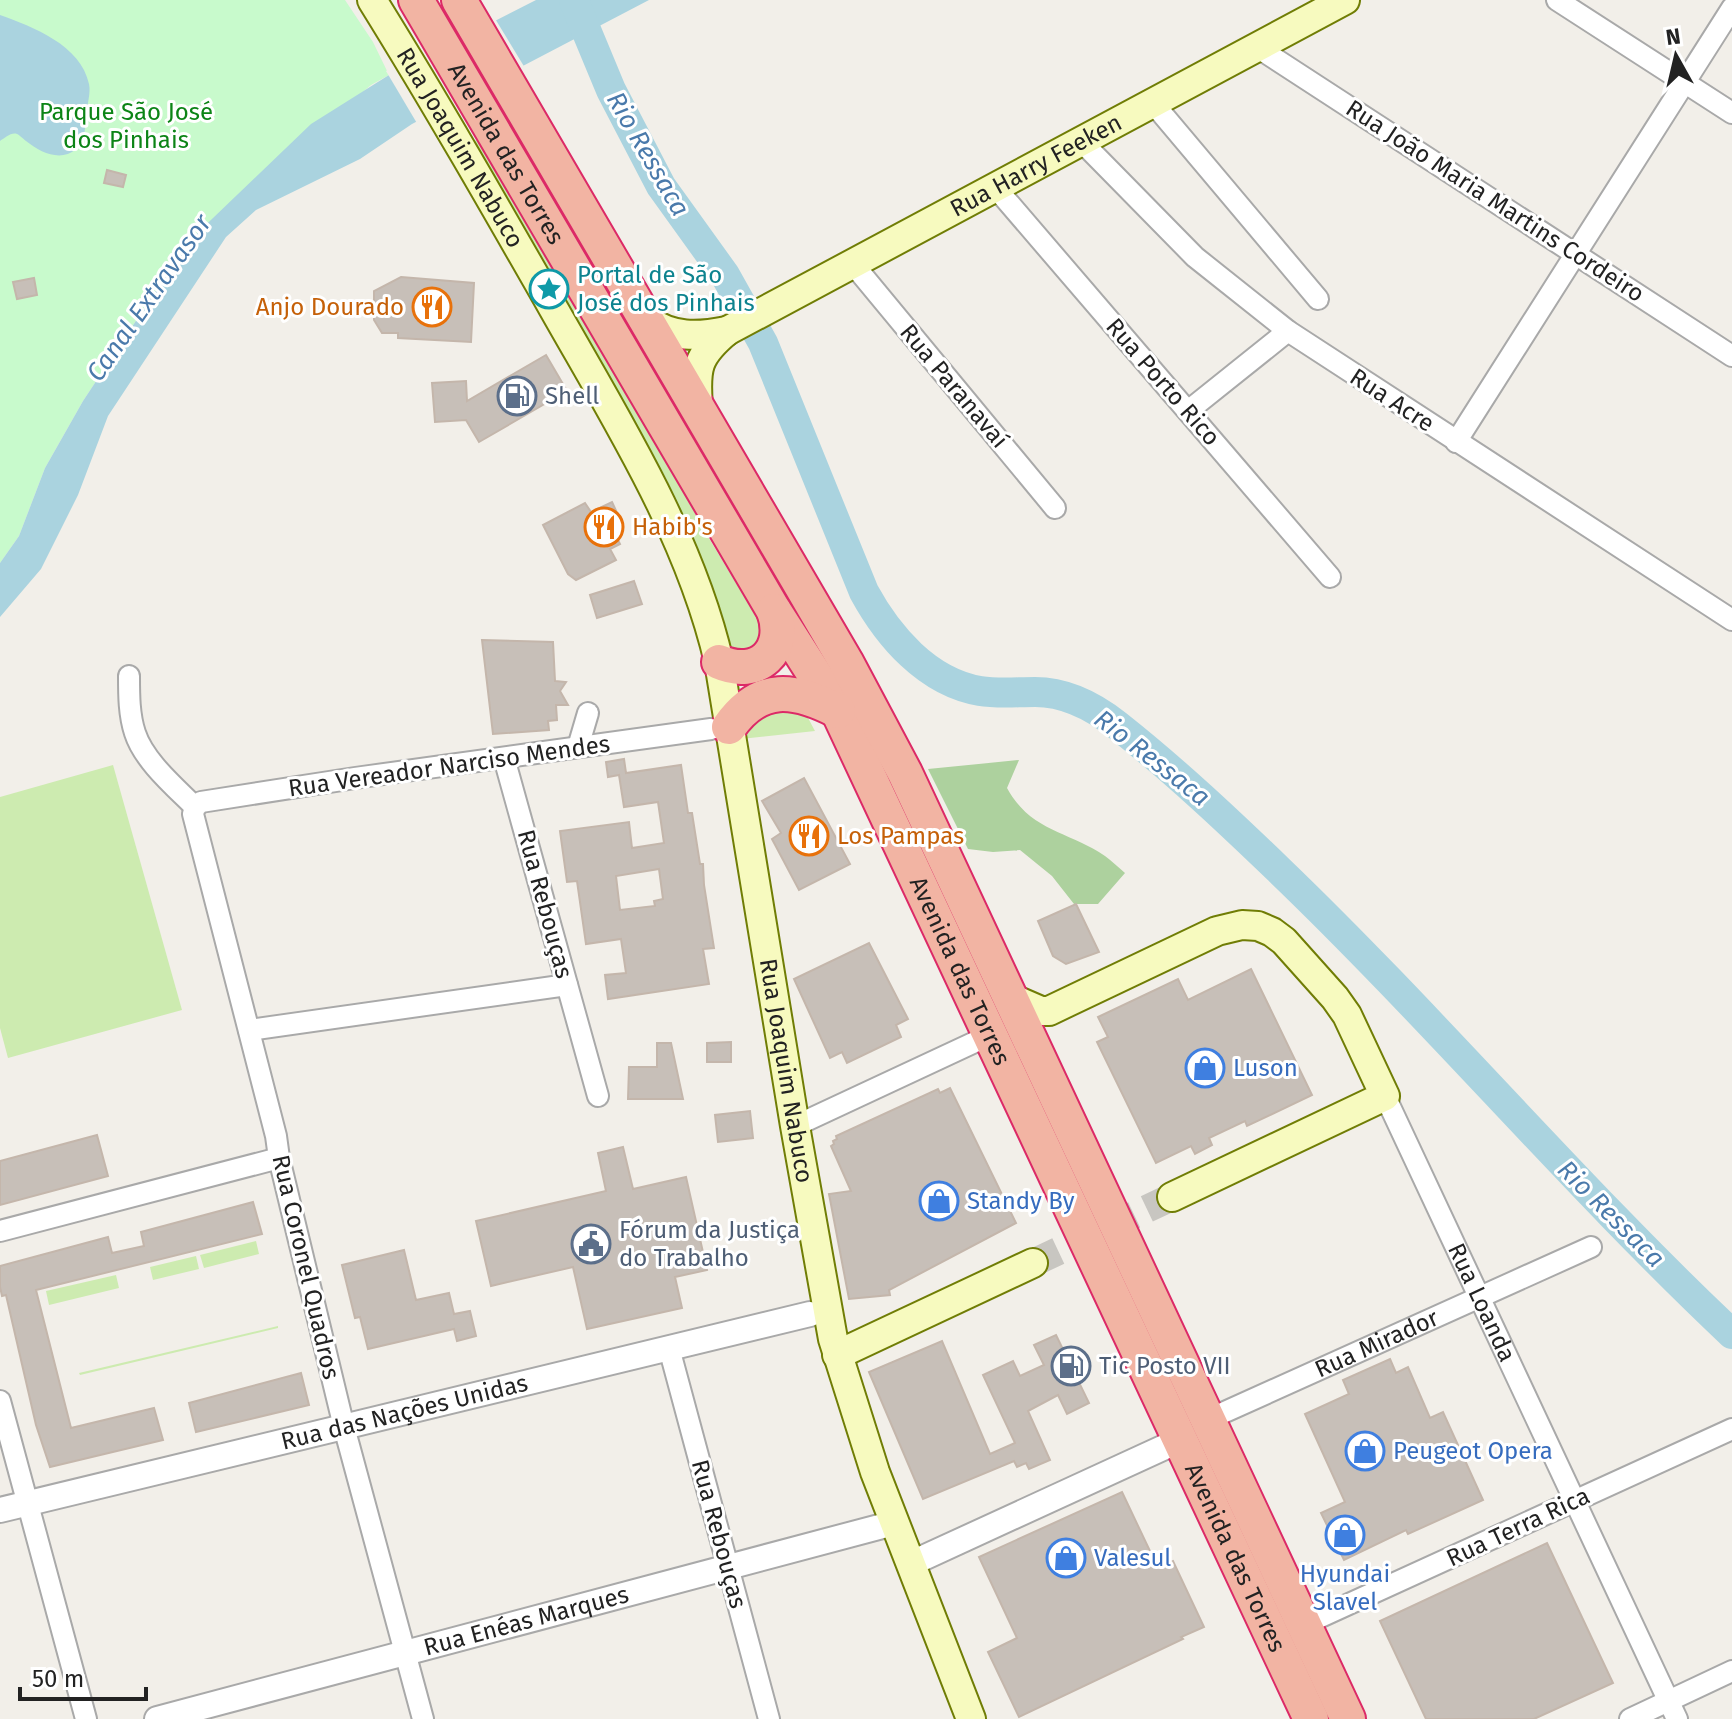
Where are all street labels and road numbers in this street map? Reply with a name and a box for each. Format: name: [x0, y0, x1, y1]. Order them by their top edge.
street label: Rua Joaquim Nabuco: [391, 43, 530, 253]
street label: Avenida das Torres: [442, 58, 570, 249]
street label: Rua João Maria Martins Cordeiro: [1341, 94, 1649, 308]
street label: Rua Harry Feeken: [945, 108, 1127, 223]
street label: Rua Porto Rico: [1100, 313, 1226, 451]
street label: Rua Paranavaí: [894, 318, 1014, 454]
street label: Rua Acre: [1345, 362, 1439, 438]
street label: Rua Vereador Narciso Mendes: [286, 730, 612, 802]
street label: Rua Rebouças: [512, 827, 578, 981]
street label: Avenida das Torres: [904, 872, 1016, 1070]
street label: Rua Joaquim Nabuco: [754, 957, 819, 1185]
street label: Rua Coronel Quadros: [267, 1152, 345, 1382]
street label: Rua Loanda: [1442, 1239, 1522, 1366]
street label: Rua Mirador: [1310, 1303, 1443, 1384]
street label: Rua das Nações Unidas: [278, 1369, 531, 1456]
street label: Rua Rebouças: [686, 1457, 752, 1611]
street label: Avenida das Torres: [1179, 1459, 1292, 1656]
street label: Rua Terra Rica: [1442, 1482, 1594, 1572]
street label: Rua Enéas Marques: [421, 1580, 632, 1661]

